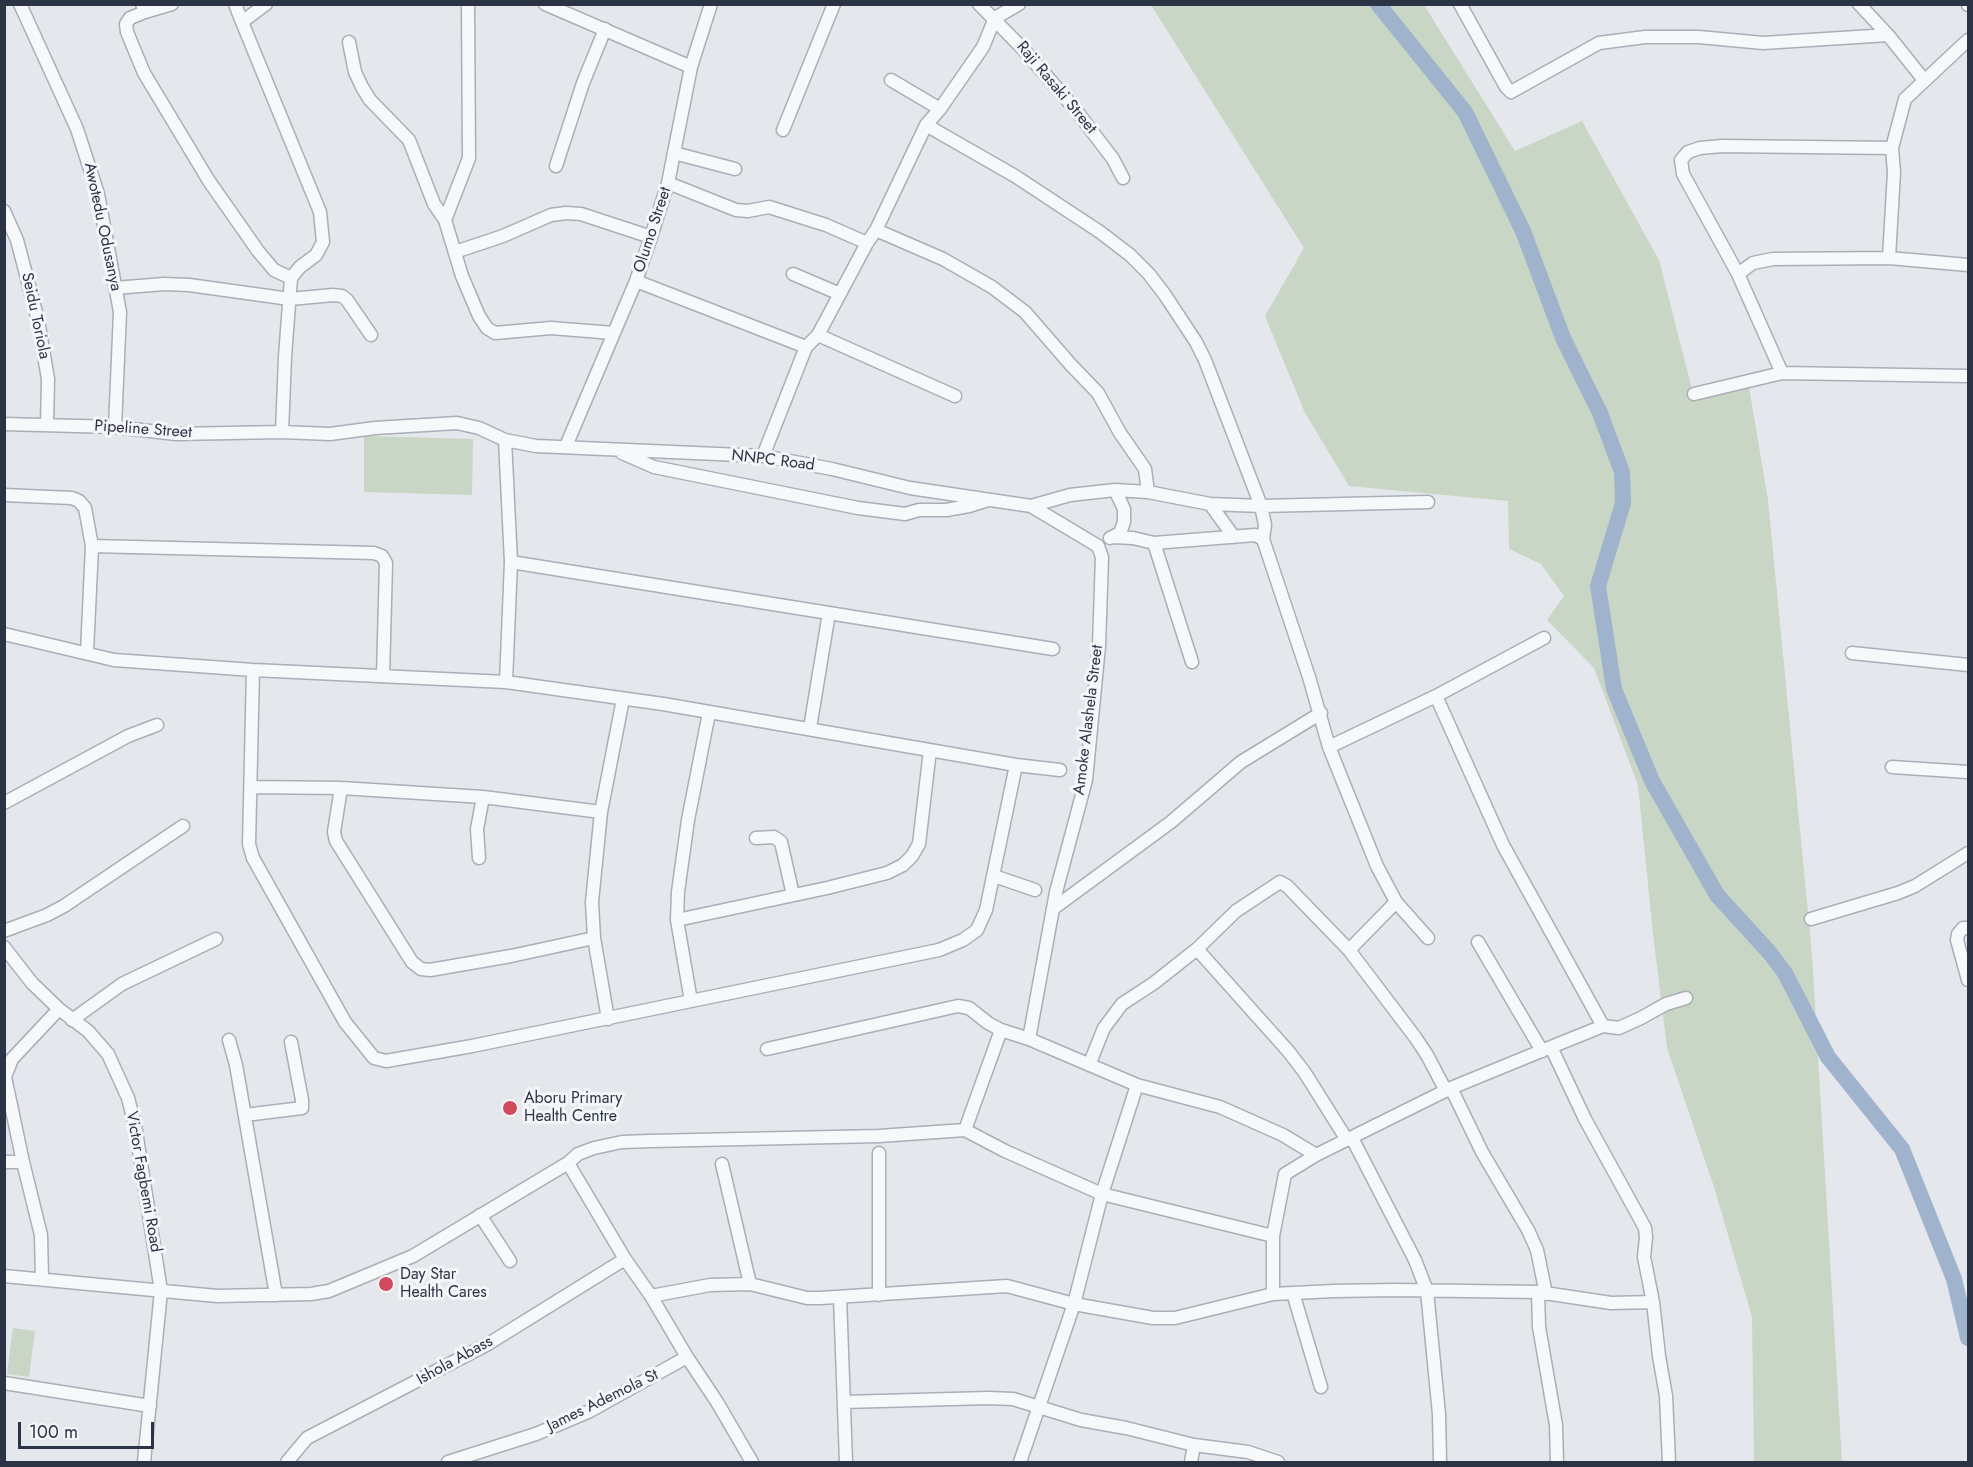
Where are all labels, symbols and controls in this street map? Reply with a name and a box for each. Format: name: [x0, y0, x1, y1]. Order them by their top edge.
street label: Raji Rasaki Street: [1012, 38, 1100, 138]
street label: Awotedu Odusanya: [79, 161, 125, 293]
street label: Olumo Street: [630, 185, 676, 275]
street label: Seidu Toriola: [16, 271, 54, 361]
street label: Pipeline Street: [94, 417, 192, 443]
street label: NNPC Road: [730, 446, 816, 476]
street label: Amoke Alashela Street: [1070, 644, 1108, 796]
place label: Aboru Primary Health Centre: [524, 1089, 622, 1127]
marker: Aboru Primary Health Centre: [501, 1099, 519, 1117]
street label: Victor Fagbemi Road: [121, 1110, 165, 1254]
place label: Day Star Health Cares: [400, 1265, 487, 1303]
marker: Day Star Health Cares: [377, 1275, 395, 1293]
street label: Ishola Abass: [414, 1332, 496, 1390]
street label: James Ademola St: [544, 1366, 662, 1436]
scale bar: [21, 1410, 158, 1448]
text: 100 m: [29, 1419, 78, 1445]

